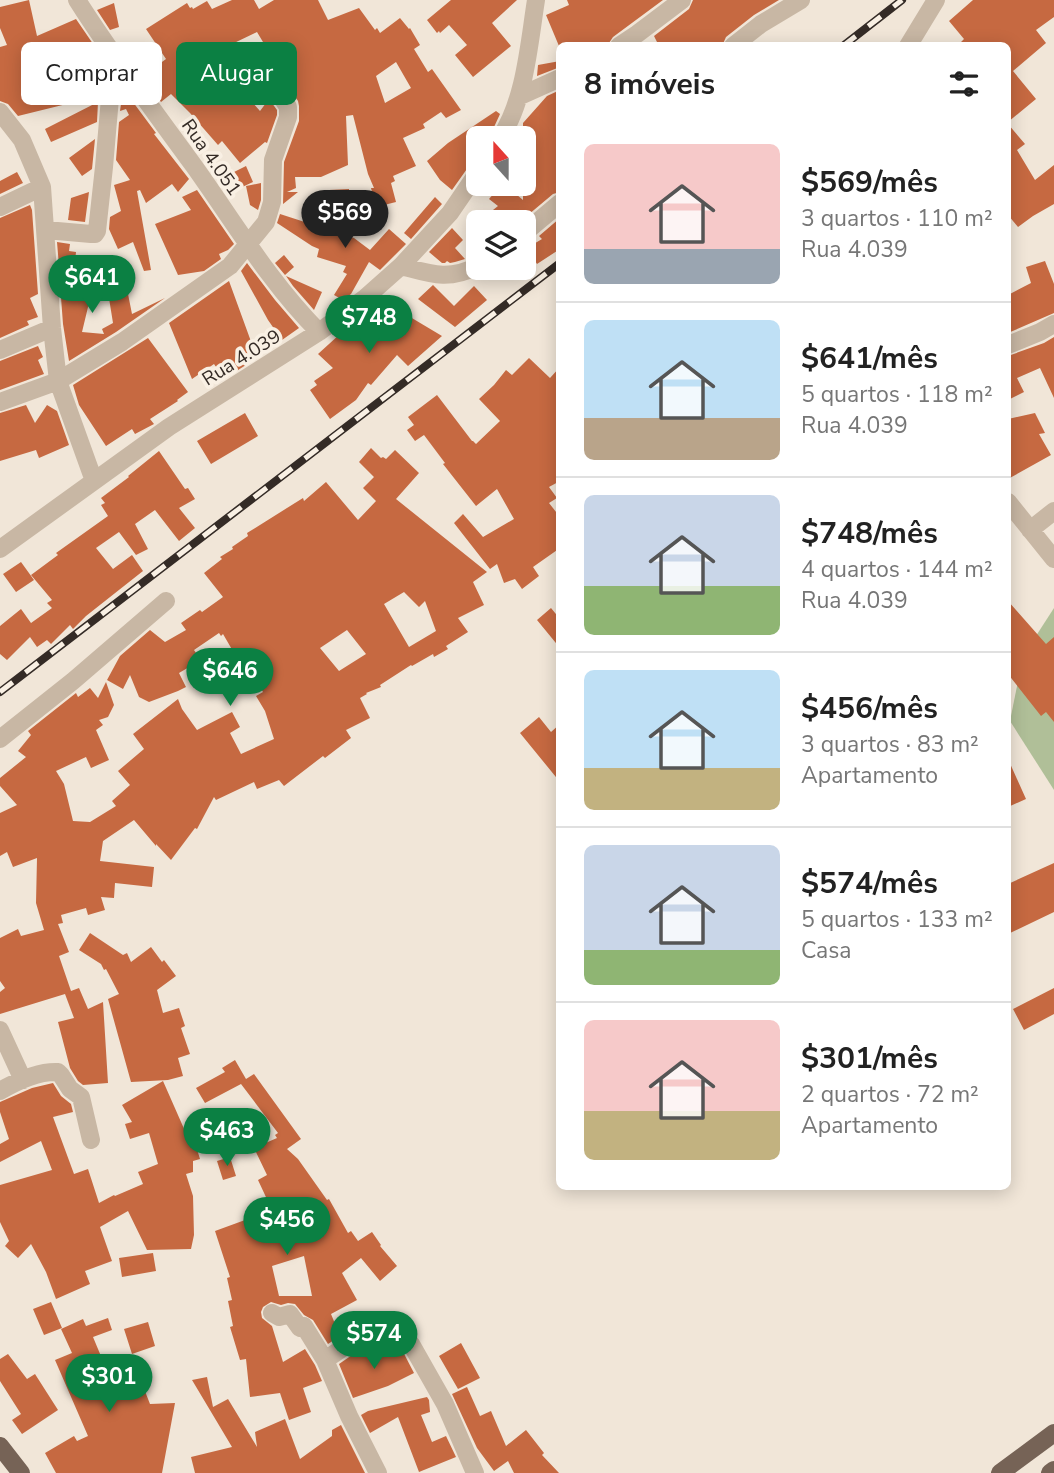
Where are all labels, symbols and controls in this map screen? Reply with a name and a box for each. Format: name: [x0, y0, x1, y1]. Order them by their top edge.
chip: Comprar: [21, 42, 162, 105]
chip: Alugar: [176, 42, 297, 105]
text: 8 imóveis: [584, 64, 715, 105]
icon: filters: [945, 65, 983, 103]
street label: Rua 4.051: [175, 114, 247, 201]
north arrow: [466, 126, 536, 196]
map controls: [466, 126, 536, 280]
text: $569/mês: [801, 162, 938, 203]
icon: home: [640, 172, 724, 256]
pin: $569: [304, 190, 386, 250]
text: $569: [317, 197, 373, 228]
text: 3 quartos · 110 m²: [801, 203, 993, 234]
button: layers: [466, 210, 536, 280]
text: Rua 4.039: [801, 234, 908, 265]
pin: $641: [51, 256, 133, 315]
text: $641: [64, 262, 120, 293]
pin: $748: [328, 296, 410, 355]
text: $748: [341, 302, 397, 333]
street label: Rua 4.039: [197, 323, 286, 392]
text: $641/mês: [801, 338, 938, 379]
icon: home: [640, 348, 724, 432]
text: 5 quartos · 118 m²: [801, 379, 993, 410]
text: Rua 4.039: [801, 410, 908, 441]
text: $748/mês: [801, 513, 938, 554]
icon: home: [640, 523, 724, 607]
text: 4 quartos · 144 m²: [801, 554, 993, 585]
text: Rua 4.039: [801, 585, 908, 616]
pin: $646: [189, 648, 271, 708]
text: $646: [202, 655, 258, 686]
text: $456/mês: [801, 688, 938, 729]
icon: home: [640, 698, 724, 782]
text: 3 quartos · 83 m²: [801, 729, 979, 760]
text: Apartamento: [801, 760, 938, 791]
text: $574/mês: [801, 863, 938, 904]
icon: home: [640, 873, 724, 957]
text: 5 quartos · 133 m²: [801, 904, 993, 935]
text: Casa: [801, 935, 852, 966]
text: $301/mês: [801, 1038, 938, 1079]
icon: home: [640, 1048, 724, 1132]
text: 2 quartos · 72 m²: [801, 1079, 979, 1110]
pin: $463: [186, 1108, 268, 1168]
text: Apartamento: [801, 1110, 938, 1141]
text: $463: [199, 1115, 255, 1146]
pin: $456: [246, 1198, 328, 1257]
text: $456: [259, 1204, 315, 1235]
pin: $574: [333, 1312, 415, 1371]
text: $574: [346, 1318, 402, 1349]
pin: $301: [68, 1354, 150, 1414]
text: $301: [81, 1361, 137, 1392]

